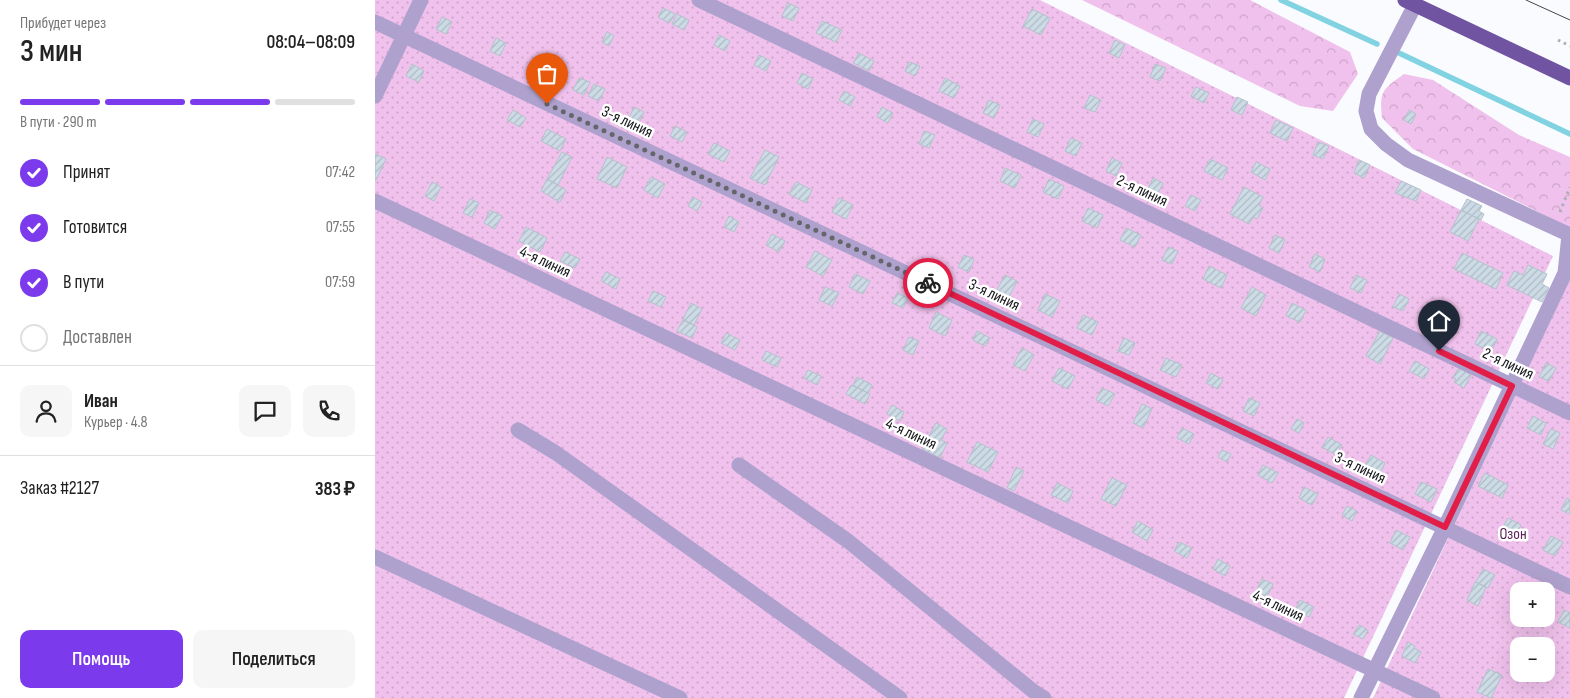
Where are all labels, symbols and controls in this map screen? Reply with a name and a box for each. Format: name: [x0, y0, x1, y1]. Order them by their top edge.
text: Прибудет через: [20, 14, 106, 33]
text: 08:04–08:09: [266, 31, 355, 54]
text: 3 мин: [20, 32, 83, 71]
pin: [526, 53, 568, 104]
icon: bag: [533, 60, 561, 88]
street label: 3-я линия: [598, 102, 656, 142]
text: В пути · 290 m: [20, 113, 97, 132]
icon: check: [20, 159, 48, 187]
text: Принят: [63, 161, 110, 184]
text: 07:42: [325, 163, 355, 182]
street label: 2-я линия: [1113, 171, 1171, 211]
icon: check: [20, 214, 48, 242]
text: Готовится: [63, 216, 127, 239]
text: 07:55: [326, 218, 355, 237]
street label: 4-я линия: [516, 242, 574, 282]
courier: [903, 258, 953, 308]
icon: check: [20, 269, 48, 297]
icon: bike: [914, 269, 942, 297]
text: В пути: [63, 271, 104, 294]
text: 07:59: [325, 273, 355, 292]
street label: 3-я линия: [965, 275, 1023, 315]
pin: [1418, 300, 1460, 351]
icon: home: [1425, 307, 1453, 335]
text: Доставлен: [63, 326, 132, 349]
street label: 2-я линия: [1479, 344, 1537, 384]
button: person: [20, 385, 72, 437]
button: chat: [239, 385, 291, 437]
button: phone: [303, 385, 355, 437]
text: Иван: [84, 390, 118, 413]
text: Курьер · 4.8: [84, 413, 148, 432]
street label: 4-я линия: [882, 414, 940, 454]
street label: 3-я линия: [1331, 448, 1389, 488]
text: Заказ #2127: [20, 477, 99, 500]
text: 383 ₽: [315, 478, 355, 501]
park label: Озон: [1499, 525, 1527, 544]
map controls: [1510, 582, 1555, 682]
button: +: [1510, 582, 1555, 627]
street label: 4-я линия: [1249, 586, 1307, 626]
button: Помощь: [20, 630, 183, 688]
button: Поделиться: [193, 630, 355, 688]
button: −: [1510, 637, 1555, 682]

